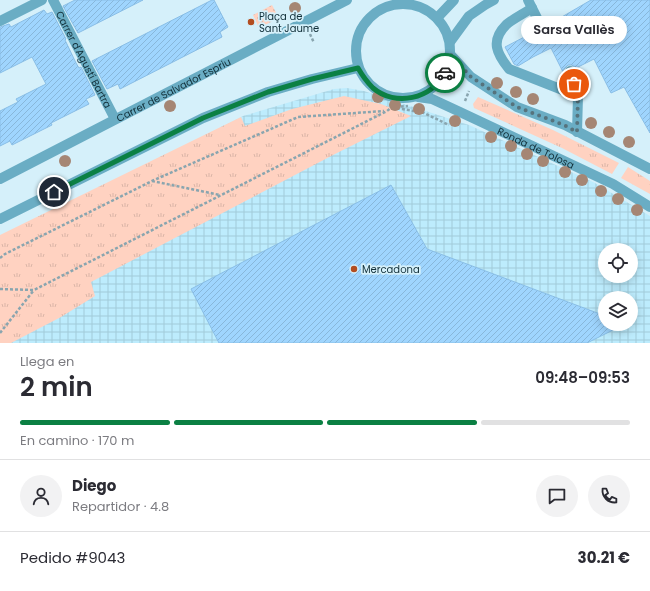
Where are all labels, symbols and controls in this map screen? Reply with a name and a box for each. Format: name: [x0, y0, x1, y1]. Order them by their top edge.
street label: Carrer d'Agustí Bartra: [52, 8, 115, 111]
place label: Plaça de Sant Jaume: [259, 9, 319, 36]
callout: Sarsa Vallès: [521, 16, 627, 44]
marker: Plaça de Sant Jaume: [246, 17, 256, 27]
text: Sarsa Vallès: [533, 20, 615, 39]
courier: [425, 53, 465, 93]
street label: Carrer de Salvador Espriu: [113, 54, 233, 125]
icon: car: [434, 62, 456, 84]
pin: [557, 67, 591, 101]
icon: bag: [563, 73, 585, 95]
street label: Ronda de Tolosa: [495, 123, 577, 172]
pin: [37, 175, 71, 209]
icon: home: [43, 181, 65, 203]
map controls: [598, 243, 638, 331]
button: locate: [598, 243, 638, 283]
place label: Mercadona: [362, 262, 420, 277]
marker: Mercadona: [349, 264, 359, 274]
button: layers: [598, 291, 638, 331]
text: Llega en: [20, 352, 74, 371]
text: 09:48–09:53: [535, 367, 630, 388]
text: 2 min: [20, 369, 93, 405]
text: En camino · 170 m: [20, 431, 134, 450]
button: person: [20, 475, 62, 517]
text: Diego: [72, 475, 116, 496]
button: chat: [536, 475, 578, 517]
button: phone: [588, 475, 630, 517]
text: Repartidor · 4.8: [72, 497, 169, 516]
text: Pedido #9043: [20, 547, 125, 568]
text: 30.21 €: [578, 547, 630, 568]

